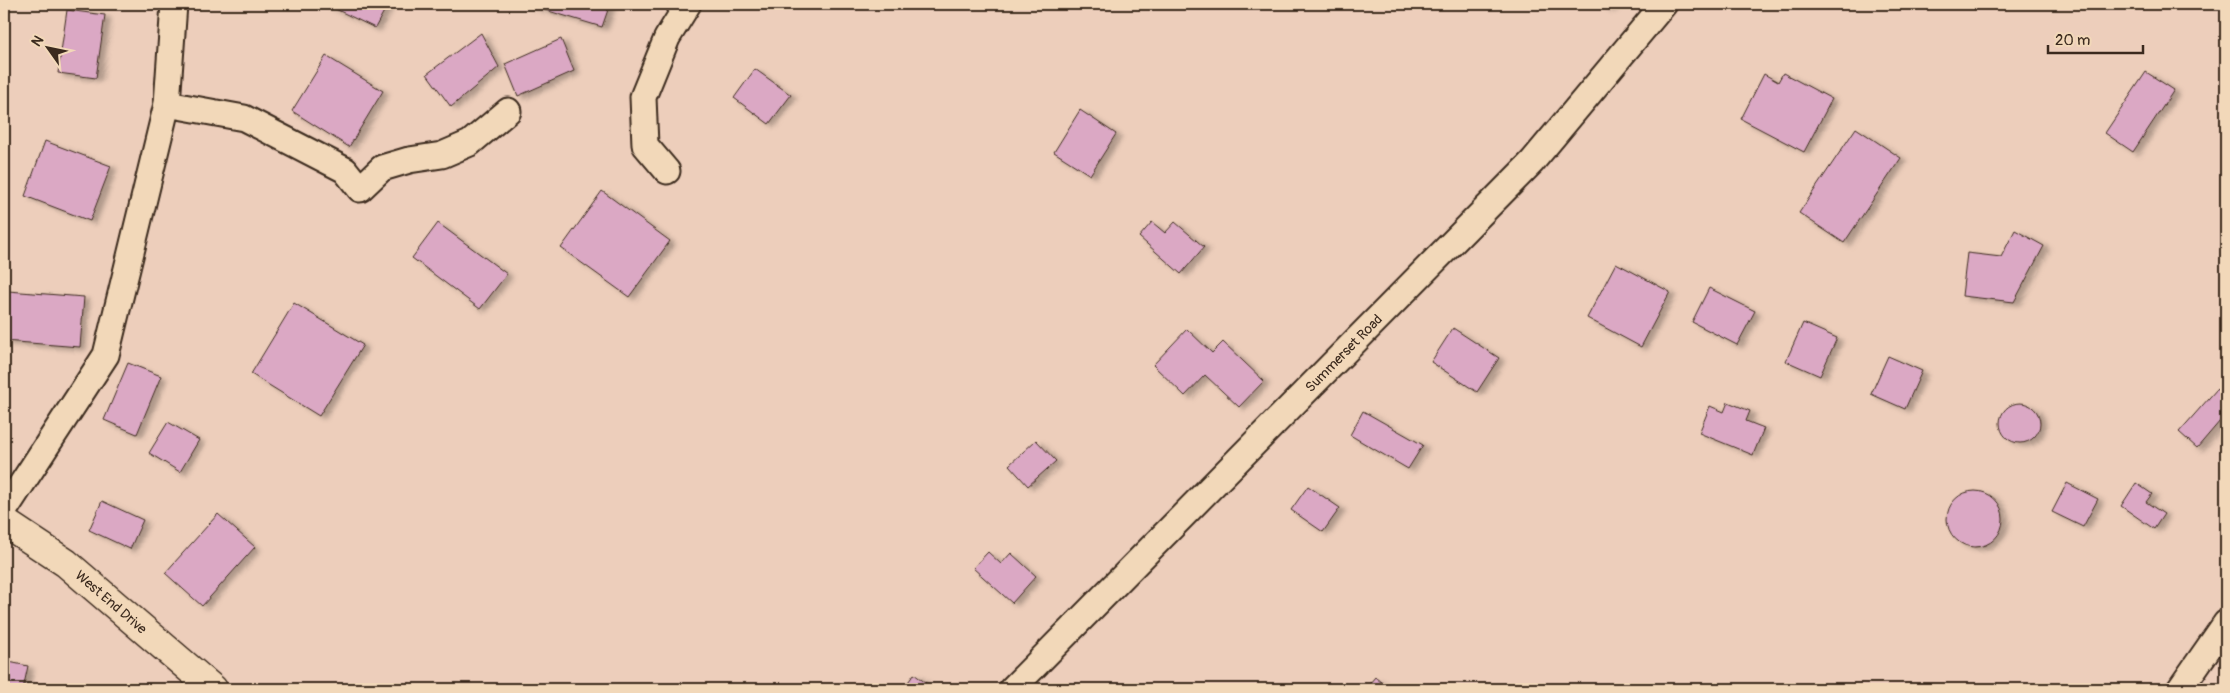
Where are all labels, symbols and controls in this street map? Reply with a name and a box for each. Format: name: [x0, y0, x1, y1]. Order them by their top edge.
north arrow: [22, 22, 72, 72]
scale bar: [2048, 22, 2142, 54]
text: 20 m: [2055, 31, 2090, 50]
text: N: [28, 33, 47, 50]
street label: Summerset Road: [1302, 311, 1386, 396]
street label: West End Drive: [72, 567, 150, 638]

